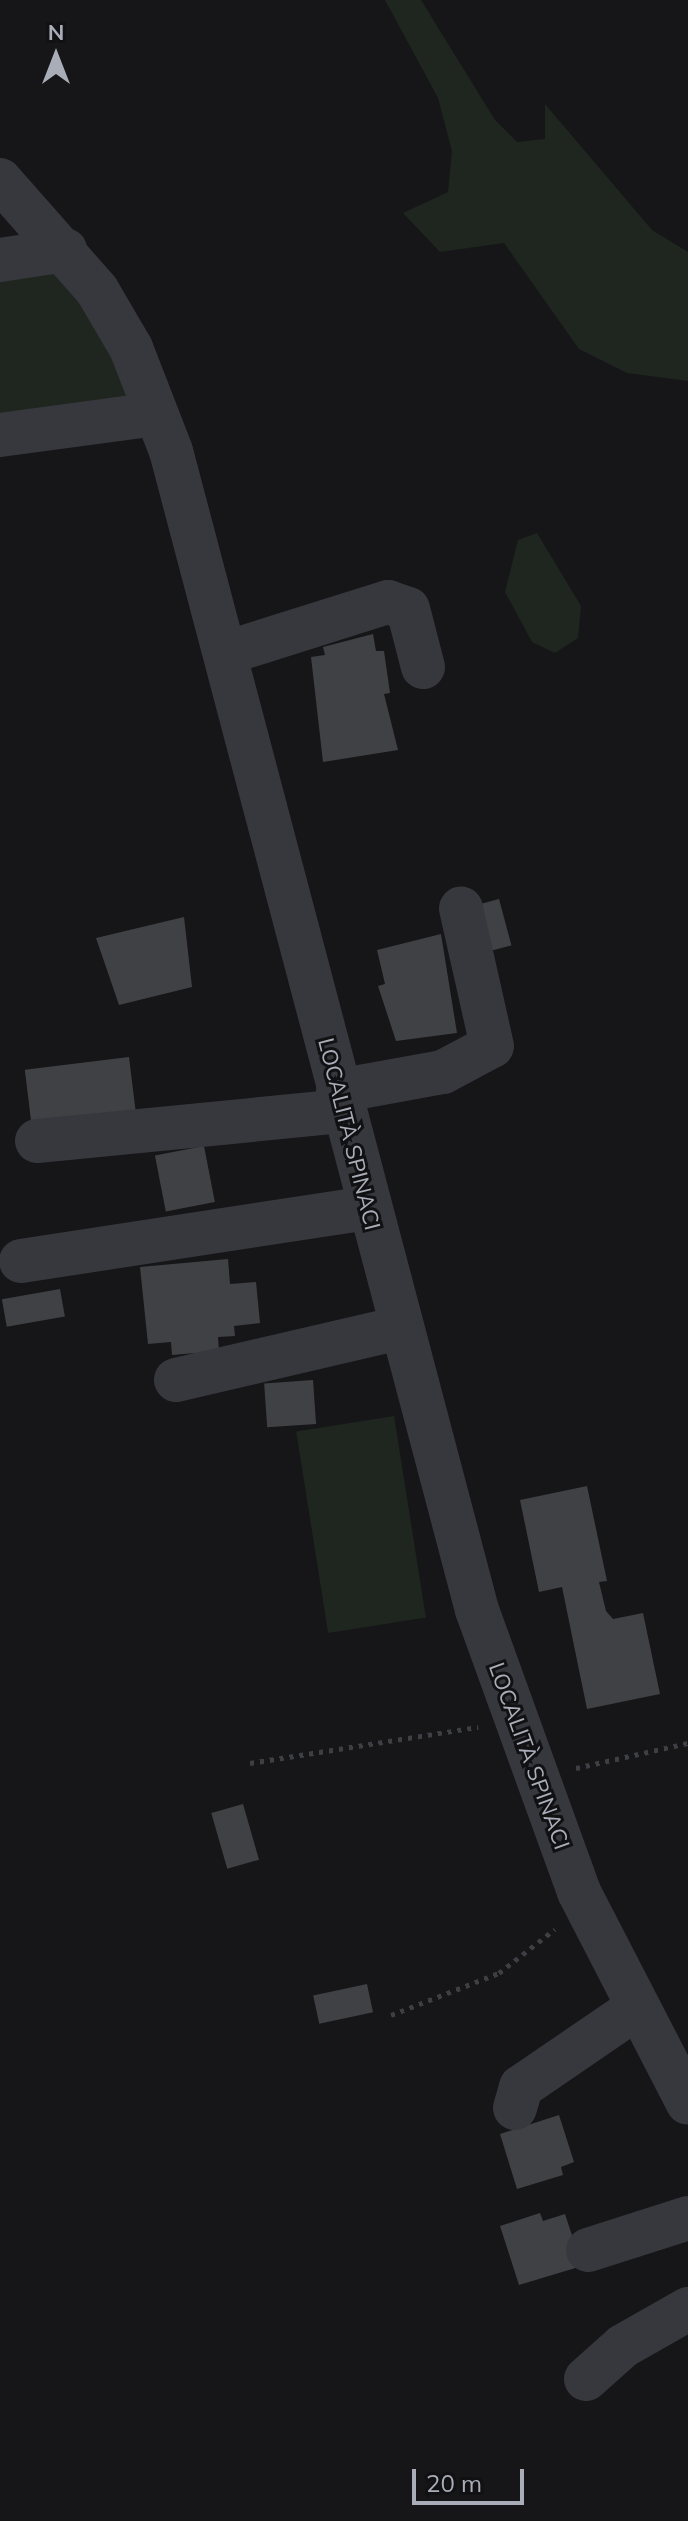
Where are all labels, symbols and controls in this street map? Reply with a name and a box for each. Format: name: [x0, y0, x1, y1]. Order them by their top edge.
north arrow: [16, 16, 96, 96]
text: N: [48, 18, 64, 46]
street label: LOCALITÀ SPINACI: [312, 1035, 386, 1233]
street label: LOCALITÀ SPINACI: [483, 1659, 575, 1853]
scale bar: [416, 2453, 528, 2503]
text: 20 m: [426, 2468, 482, 2498]

